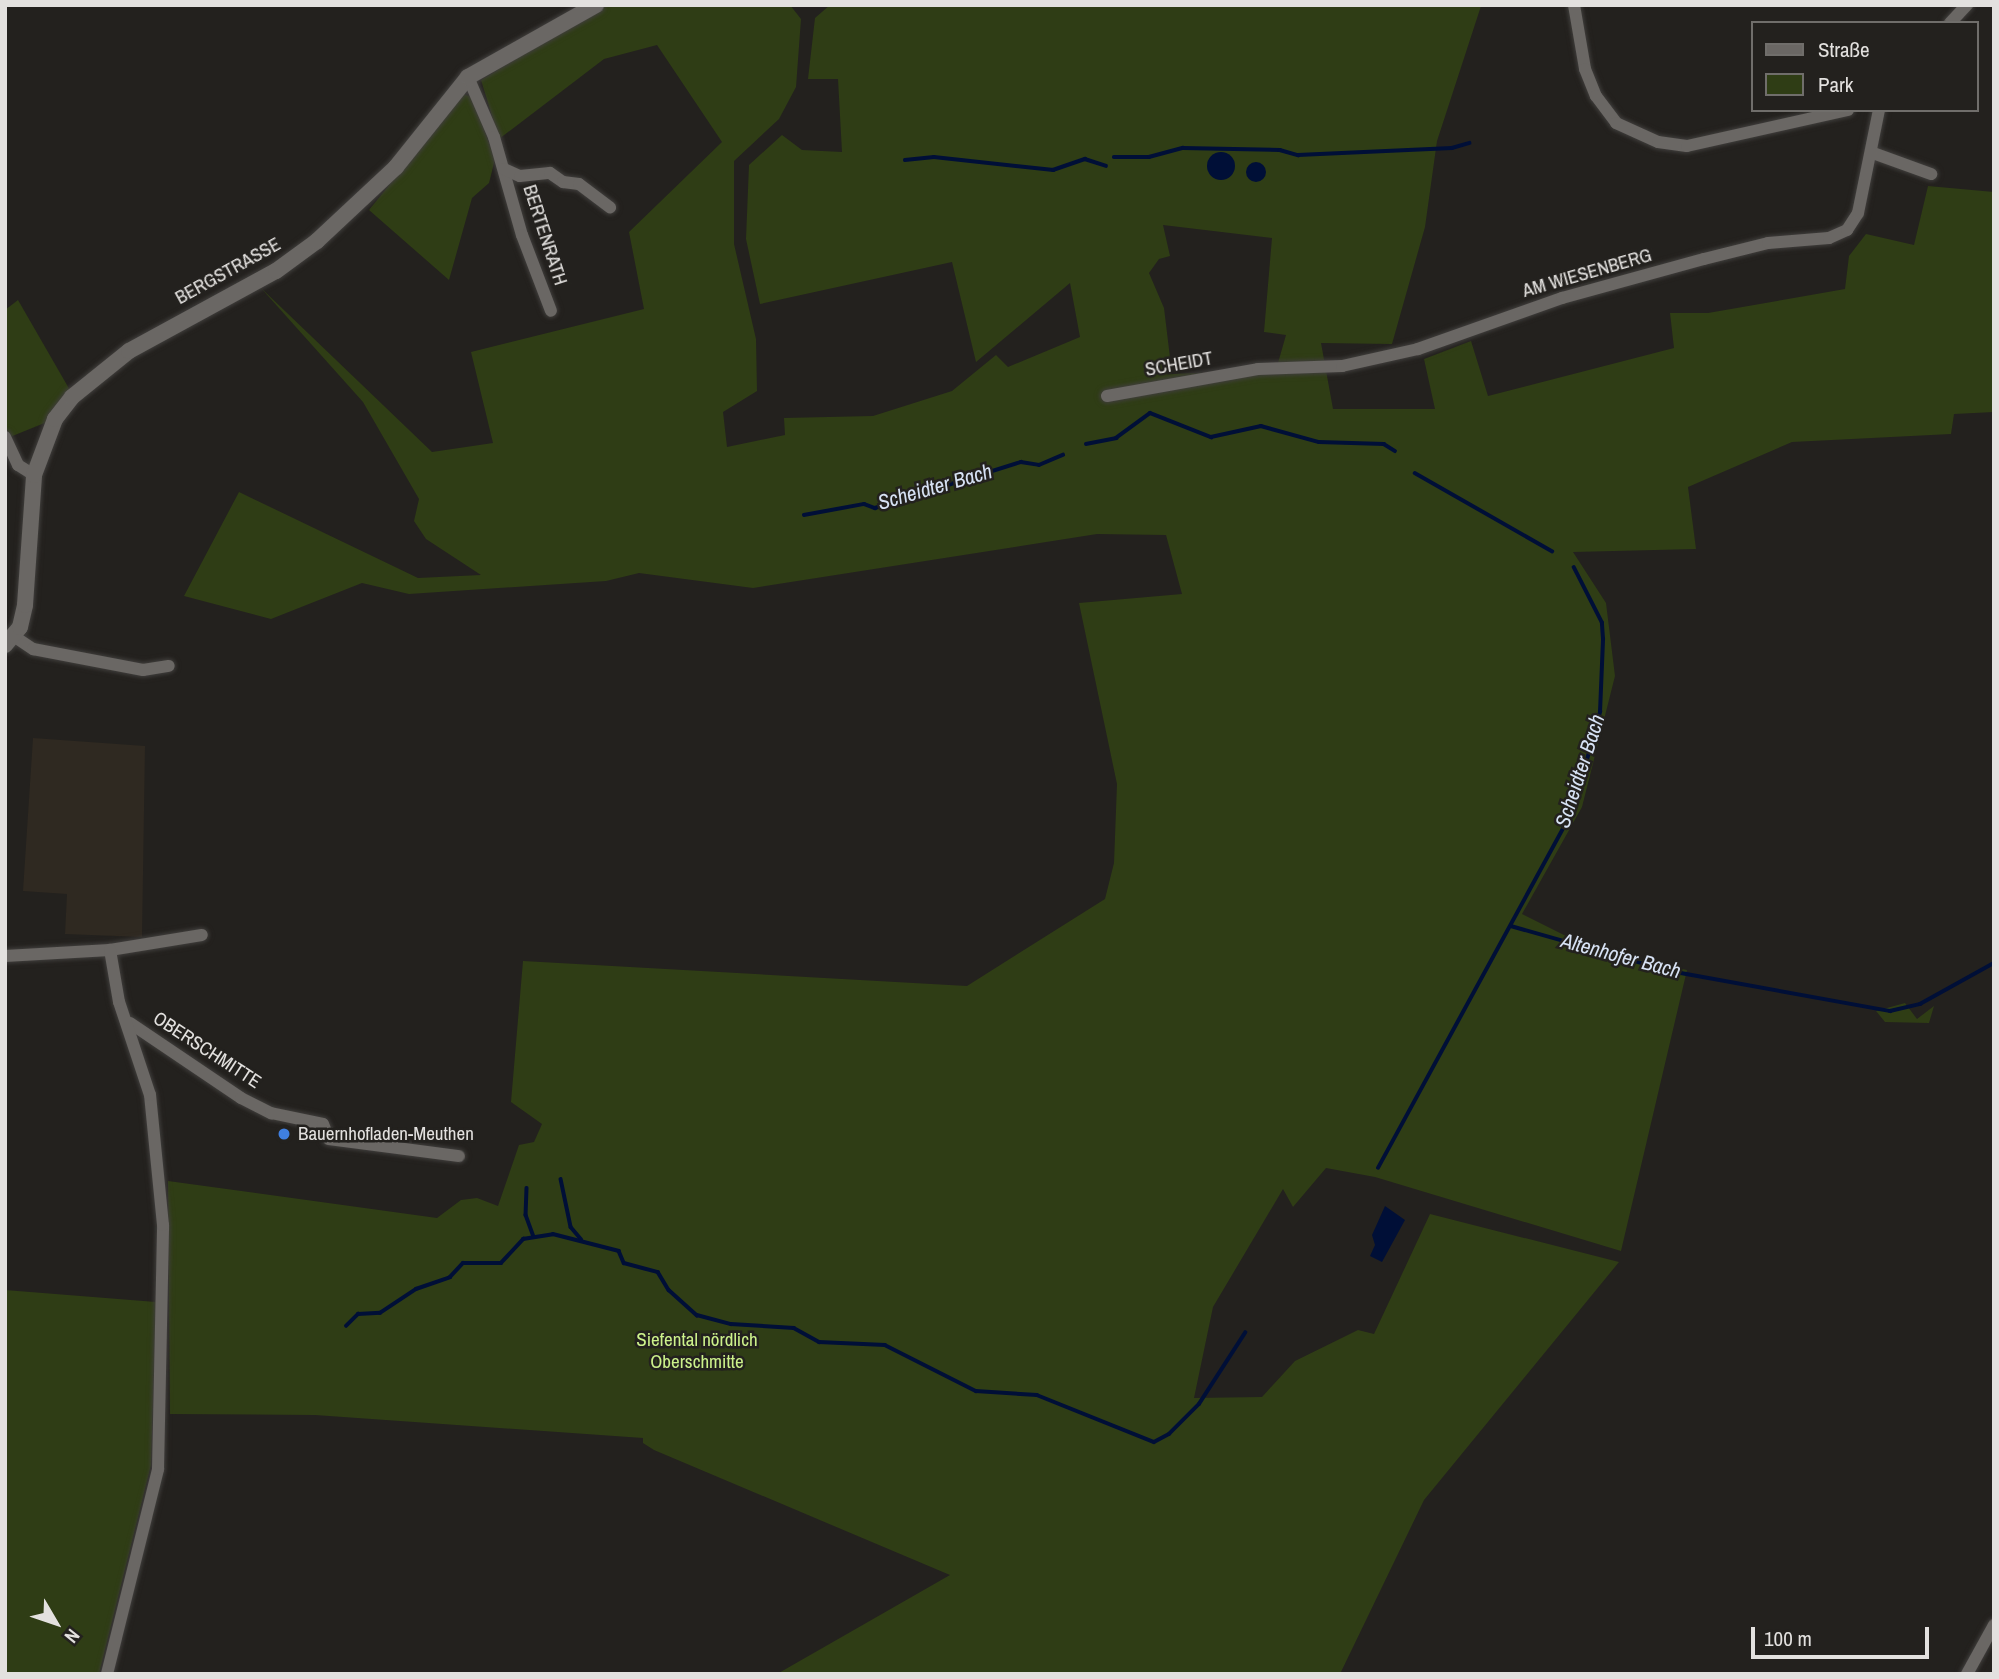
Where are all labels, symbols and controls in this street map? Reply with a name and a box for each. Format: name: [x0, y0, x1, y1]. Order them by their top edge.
legend: [1750, 21, 1978, 112]
text: Straße: [1818, 35, 1870, 64]
text: Park: [1818, 70, 1853, 99]
street label: BERTENRATH: [518, 182, 572, 288]
street label: BERGSTRASSE: [171, 233, 285, 309]
street label: AM WIESENBERG: [1520, 244, 1654, 302]
street label: SCHEIDT: [1143, 347, 1215, 381]
water label: Scheidter Bach: [875, 459, 995, 515]
water label: Scheidter Bach: [1550, 711, 1610, 831]
water label: Altenhofer Bach: [1559, 928, 1683, 984]
street label: OBERSCHMITTE: [149, 1007, 265, 1093]
place label: Bauernhofladen-Meuthen: [298, 1123, 474, 1145]
marker: Bauernhofladen-Meuthen: [276, 1126, 292, 1142]
park label: Siefental nördlich Oberschmitte: [636, 1329, 758, 1373]
north arrow: [21, 1588, 91, 1658]
scale bar: [1754, 1612, 1932, 1656]
text: N: [59, 1624, 86, 1649]
text: 100 m: [1764, 1624, 1812, 1653]

